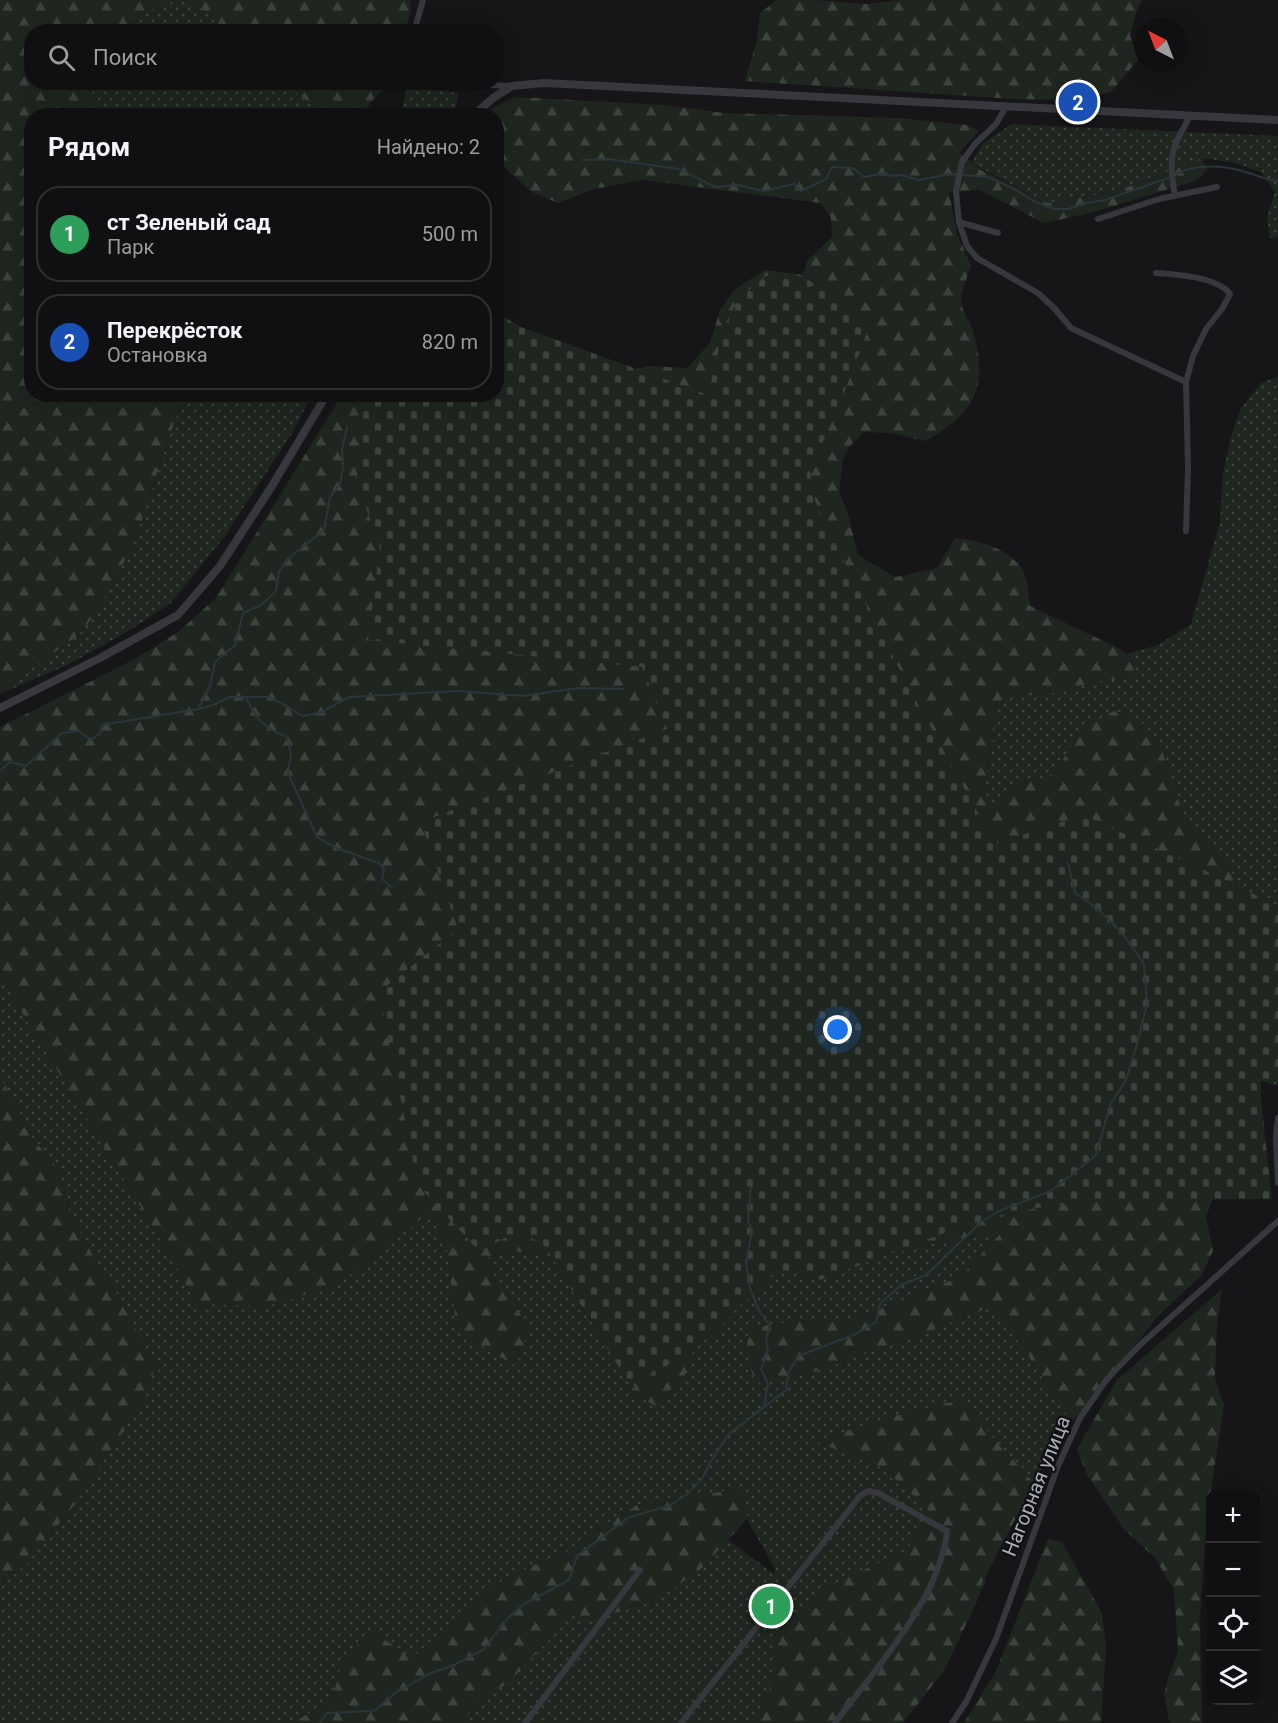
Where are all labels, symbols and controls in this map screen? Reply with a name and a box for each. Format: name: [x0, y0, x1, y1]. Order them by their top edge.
north arrow: [1134, 18, 1188, 72]
search box: [24, 24, 504, 90]
icon: search: [45, 41, 78, 74]
text: Поиск: [93, 45, 157, 70]
pin: 2: [1058, 80, 1098, 124]
text: Рядом: [48, 132, 130, 162]
text: Найдено: 2: [377, 135, 480, 159]
text: ст Зеленый сад: [107, 210, 271, 235]
text: 1: [64, 222, 75, 246]
text: 500 m: [422, 222, 478, 246]
text: Парк: [107, 235, 154, 259]
text: Перекрёсток: [107, 318, 242, 343]
text: 2: [64, 330, 75, 354]
text: 820 m: [422, 330, 478, 354]
text: Остановка: [107, 343, 208, 367]
your location: [823, 1015, 852, 1044]
street label: Нагорная улица: [997, 1412, 1075, 1560]
map controls: [1206, 1489, 1260, 1705]
button: +: [1206, 1489, 1260, 1543]
button: −: [1206, 1543, 1260, 1597]
pin: 1: [752, 1584, 790, 1628]
button: locate: [1206, 1597, 1260, 1651]
button: layers: [1206, 1651, 1260, 1705]

